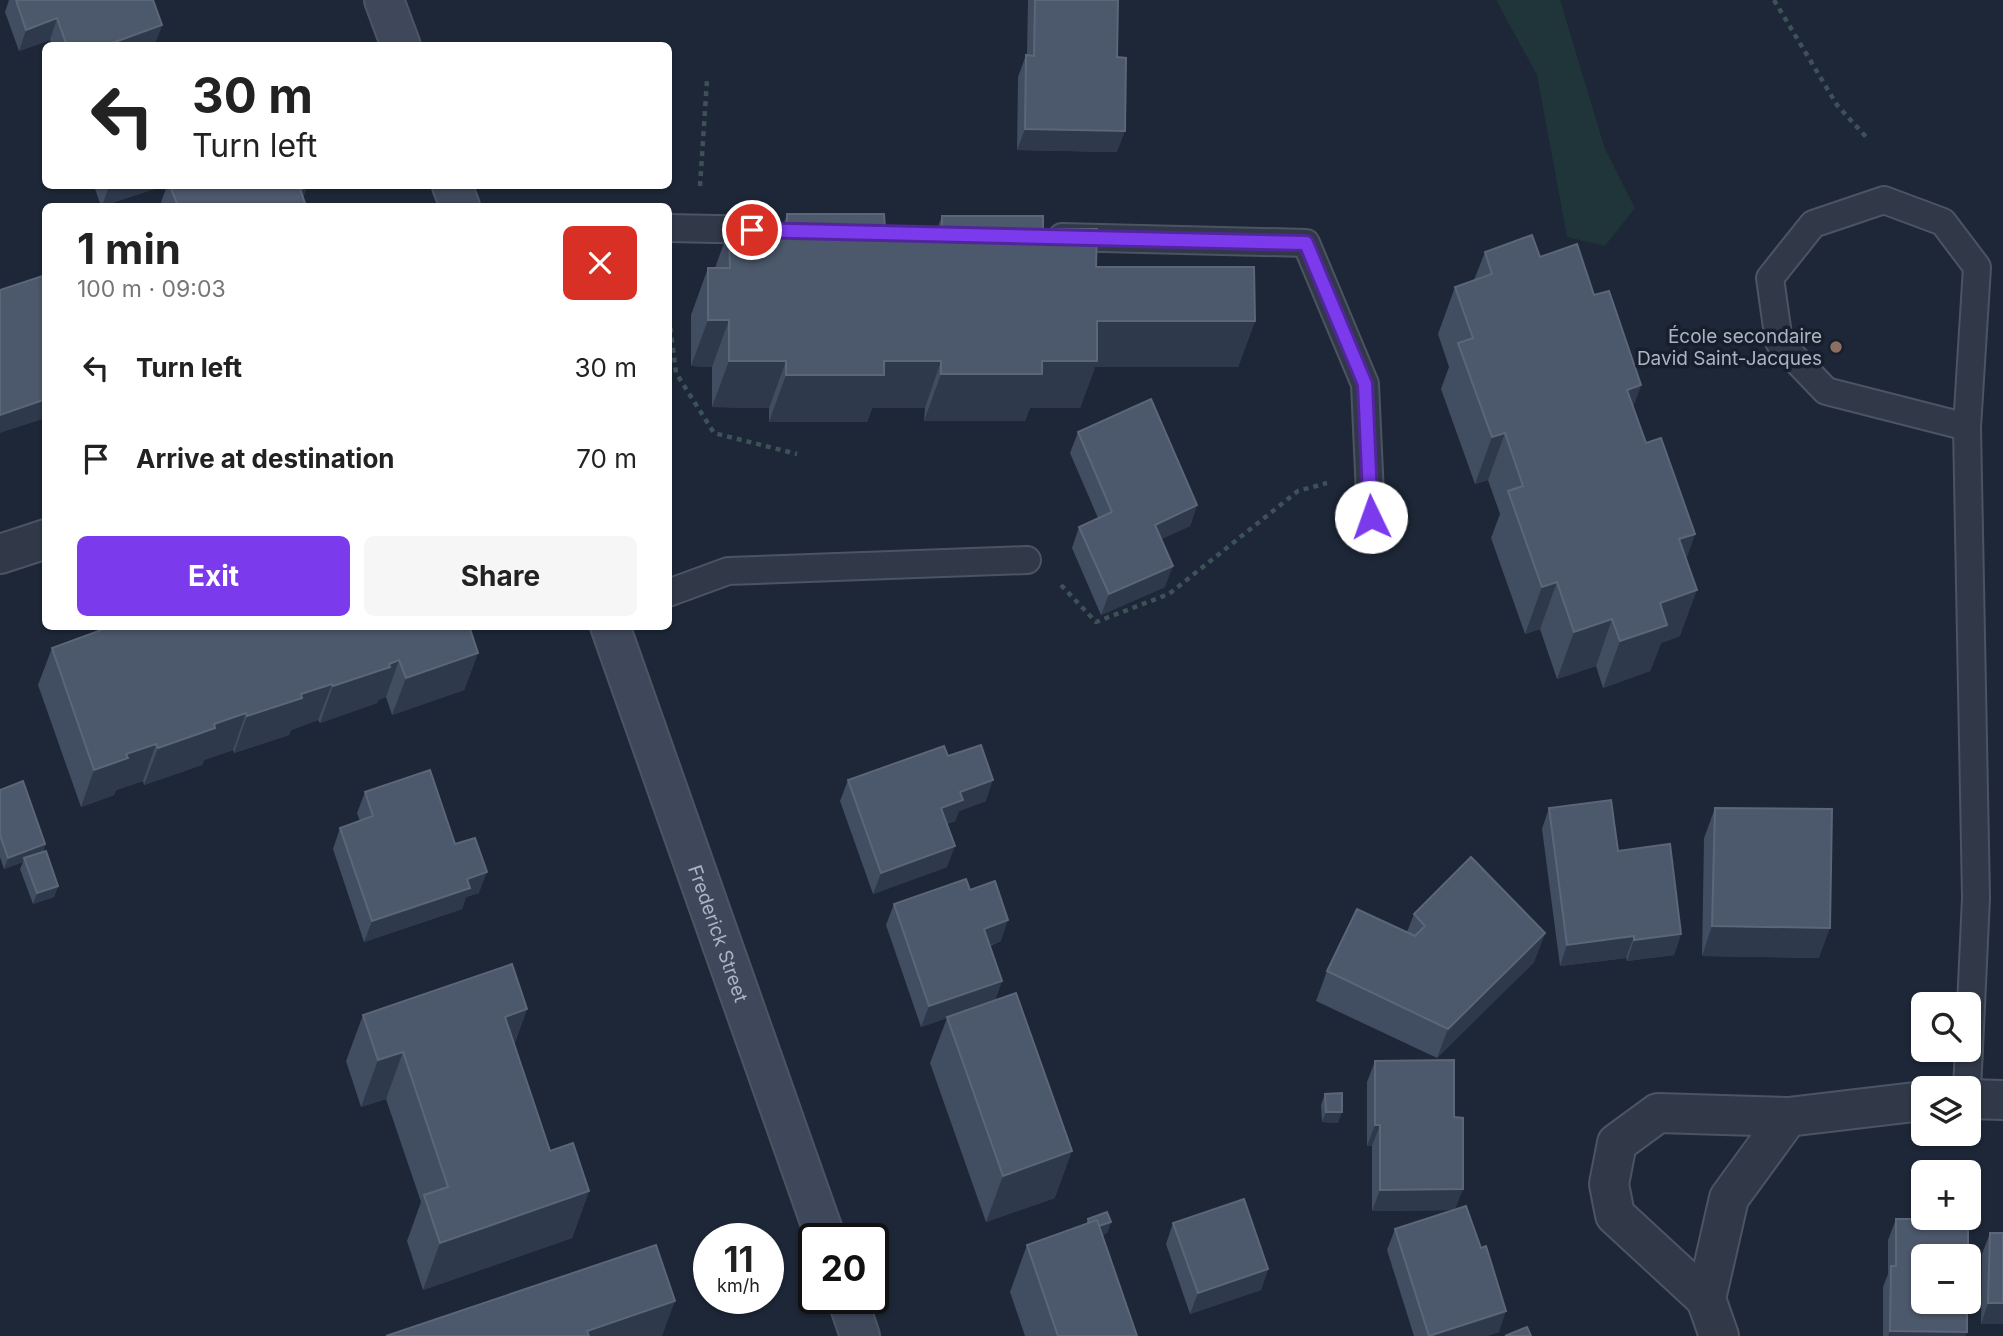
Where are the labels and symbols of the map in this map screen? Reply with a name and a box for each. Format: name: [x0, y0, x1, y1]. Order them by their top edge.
pin: [722, 200, 782, 260]
place label: École secondaire David Saint-Jacques: [1637, 324, 1822, 370]
marker: École secondaire David Saint-Jacques: [1828, 339, 1844, 355]
position arrow: [1334, 480, 1408, 554]
street label: Frederick Street: [684, 862, 753, 1005]
speed limit sign: 20: [798, 1223, 889, 1314]

